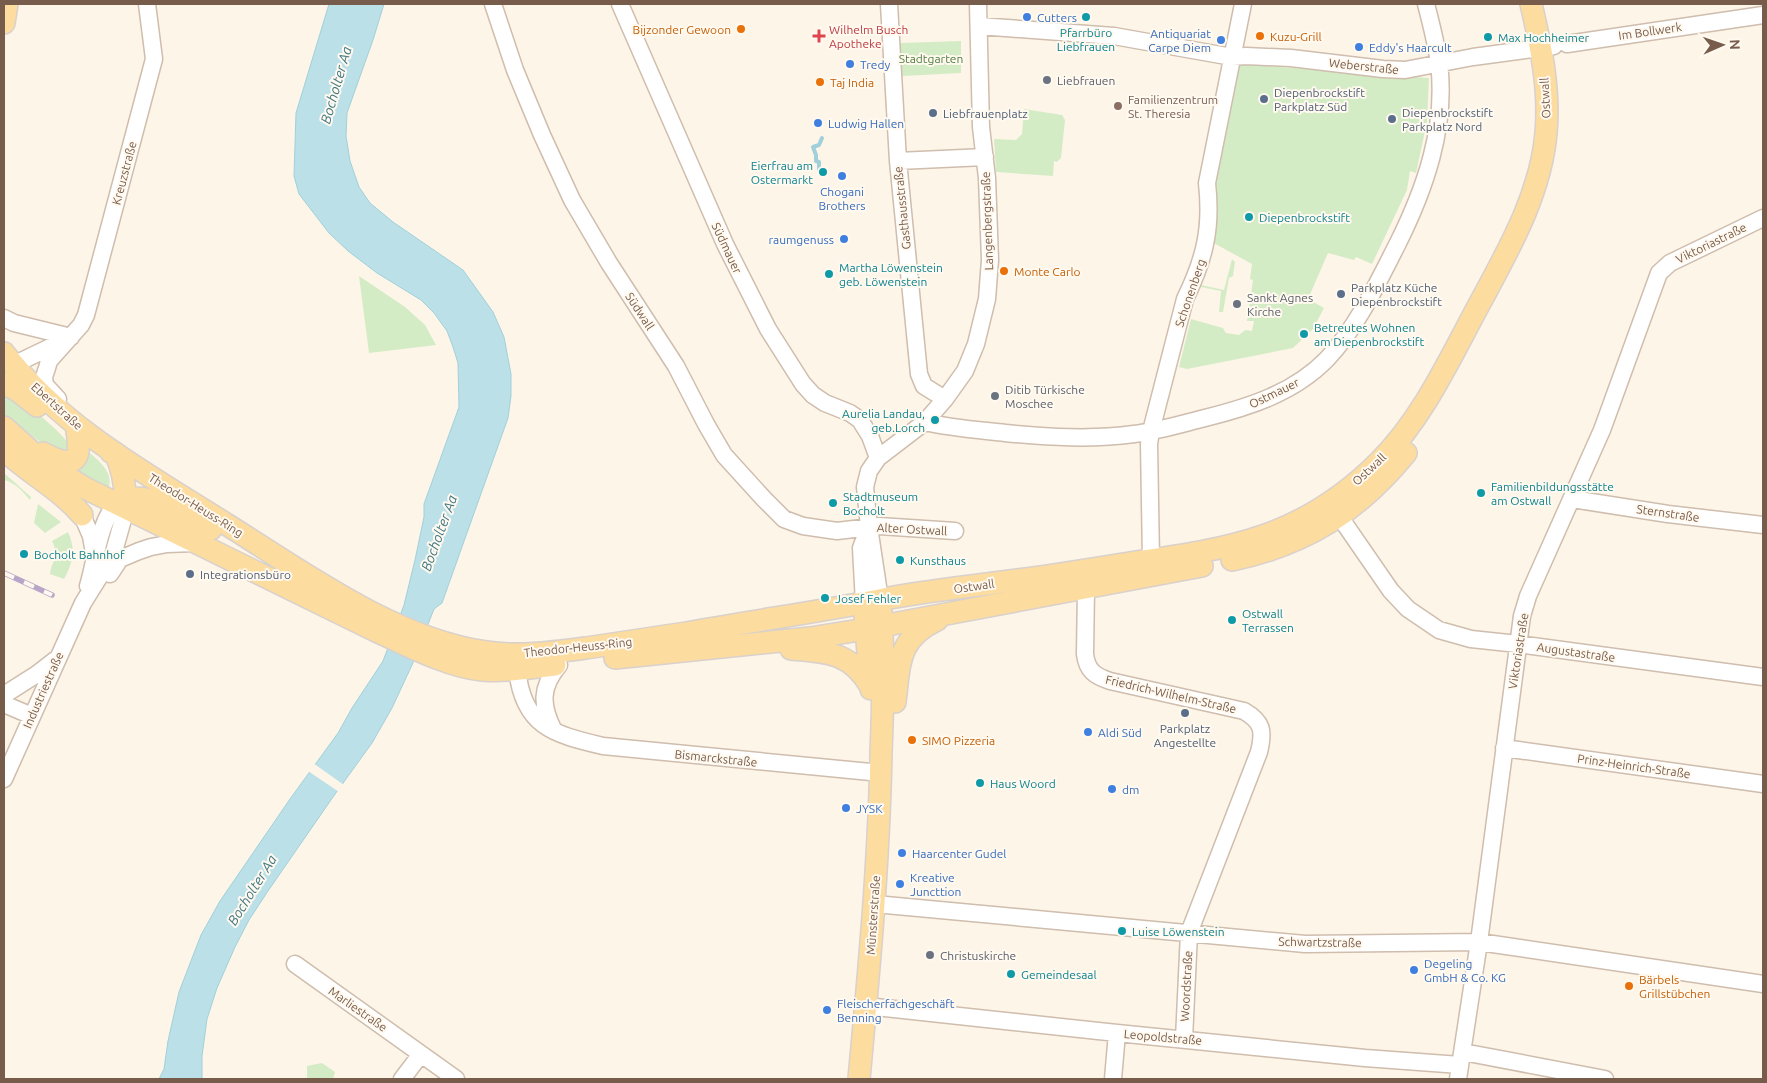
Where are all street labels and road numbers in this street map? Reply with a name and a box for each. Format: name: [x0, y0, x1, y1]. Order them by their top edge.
street label: Im Bollwerk: [1618, 20, 1682, 42]
street label: Weberstraße: [1328, 56, 1400, 76]
street label: Ostwall: [1537, 77, 1553, 119]
street label: Kreuzstraße: [109, 140, 139, 206]
street label: Gasthausstraße: [891, 166, 913, 250]
street label: Langenbergstraße: [979, 171, 995, 271]
street label: Südmauer: [710, 220, 745, 276]
street label: Viktoriastraße: [1674, 220, 1748, 266]
street label: Schonenberg: [1172, 257, 1208, 329]
street label: Südwall: [623, 290, 657, 332]
street label: Ostmauer: [1247, 375, 1301, 411]
street label: Ebertstraße: [29, 380, 85, 432]
street label: Ostwall: [1350, 450, 1388, 488]
street label: Theodor-Heuss-Ring: [146, 471, 246, 539]
street label: Sternstraße: [1636, 502, 1700, 524]
street label: Alter Ostwall: [876, 521, 948, 537]
street label: Ostwall: [953, 577, 995, 595]
street label: Viktoriastraße: [1506, 612, 1530, 690]
street label: Theodor-Heuss-Ring: [523, 635, 633, 659]
street label: Augustastraße: [1536, 640, 1616, 664]
street label: Industriestraße: [20, 650, 66, 730]
street label: Friedrich-Wilhelm-Straße: [1104, 673, 1238, 715]
street label: Bismarckstraße: [674, 747, 758, 769]
street label: Prinz-Heinrich-Straße: [1577, 752, 1691, 780]
street label: Münsterstraße: [864, 875, 882, 955]
street label: Schwartzstraße: [1278, 935, 1362, 949]
street label: Woordstraße: [1178, 950, 1194, 1022]
street label: Marliestraße: [326, 984, 390, 1034]
street label: Leopoldstraße: [1123, 1027, 1203, 1047]

